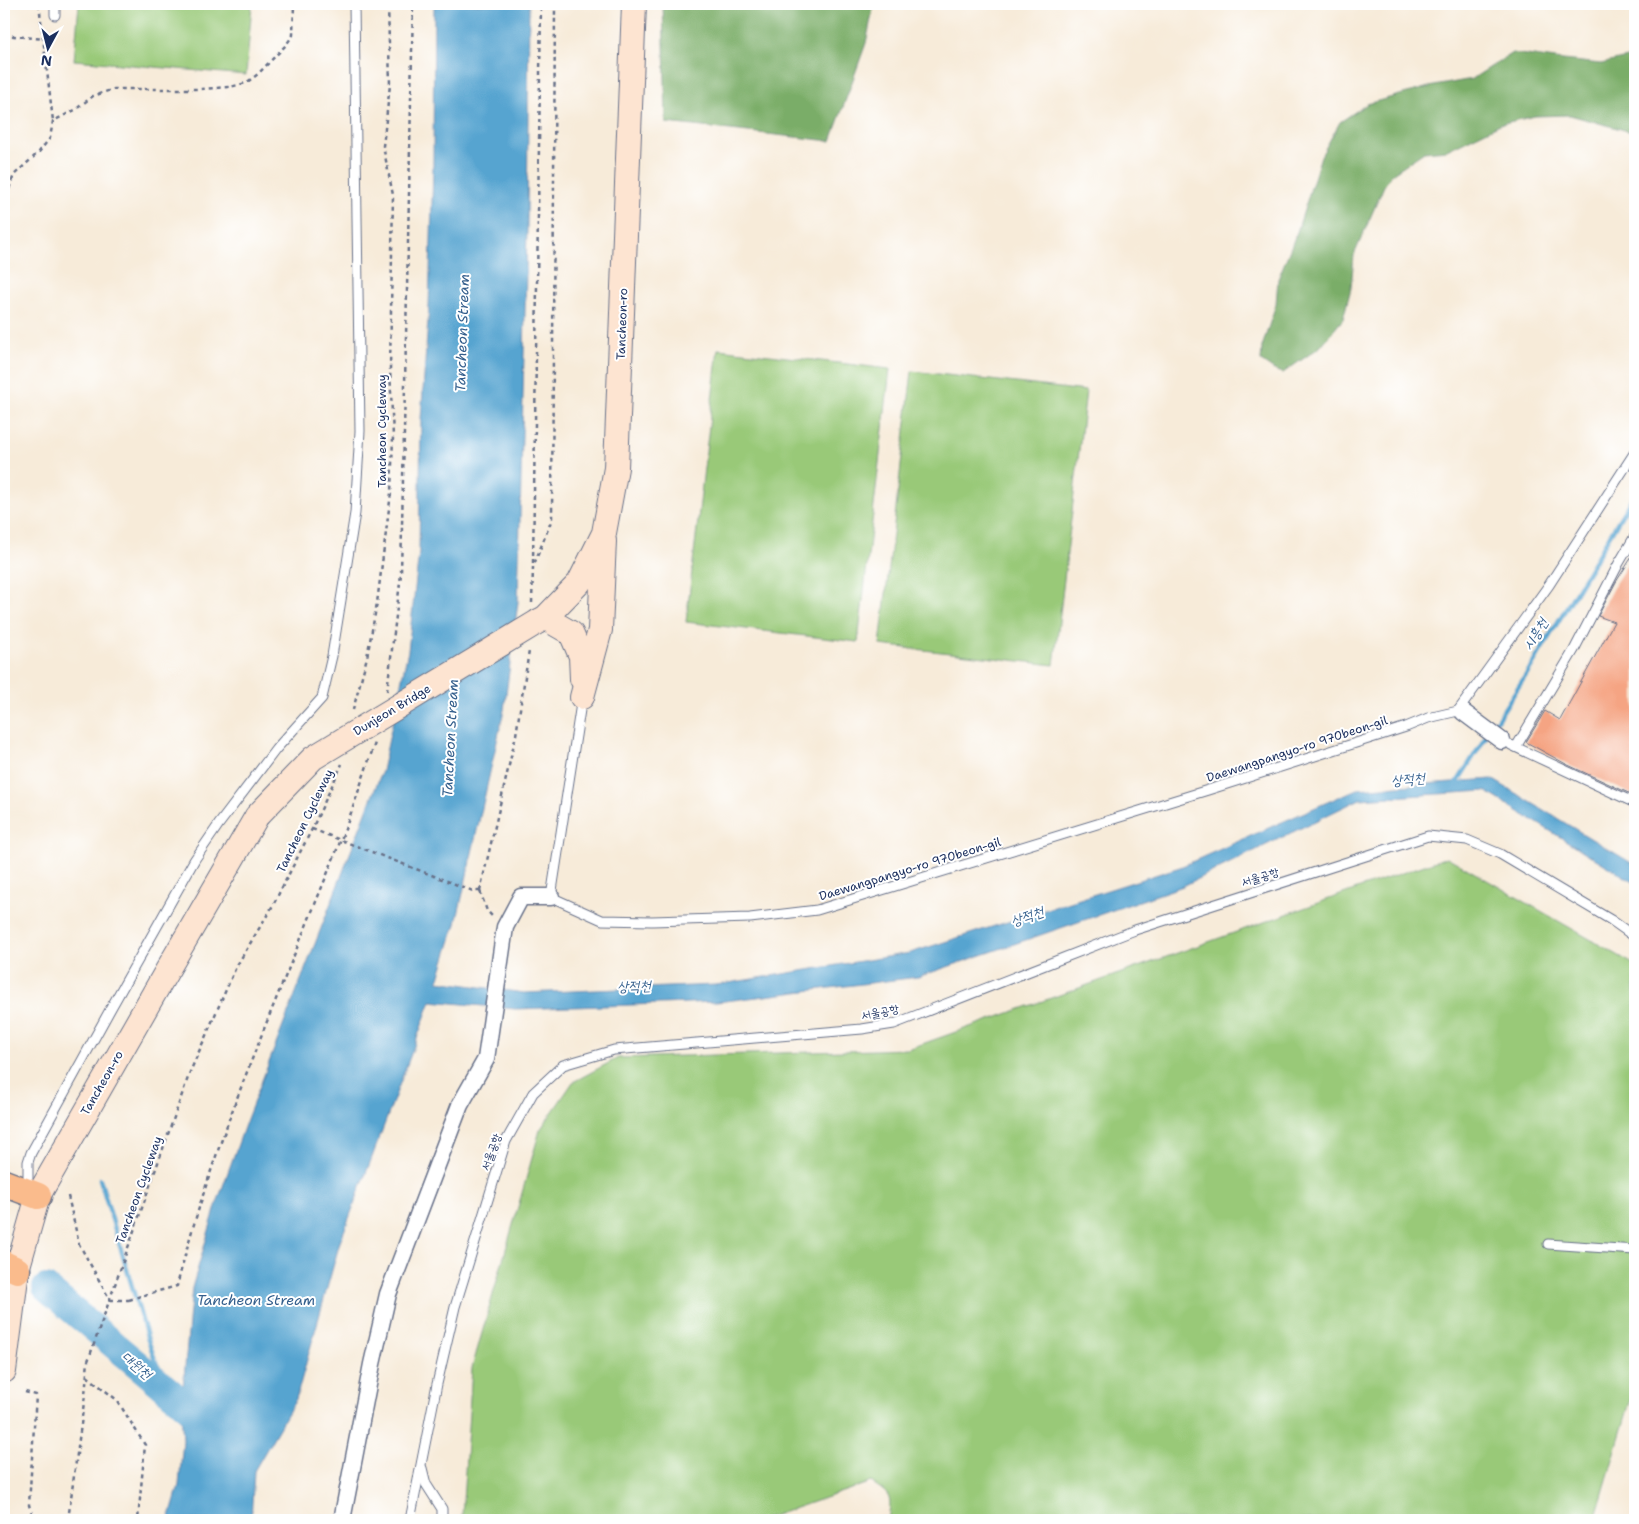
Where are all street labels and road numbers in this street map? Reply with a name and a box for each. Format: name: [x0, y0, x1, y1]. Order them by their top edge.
street label: Tancheon-ro: [613, 288, 631, 360]
street label: Tancheon Cycleway: [374, 374, 390, 488]
street label: Dunjeon Bridge: [350, 680, 434, 739]
street label: Daewangpangyo-ro 970beon-gil: [1204, 712, 1390, 786]
street label: Tancheon Cycleway: [273, 766, 337, 875]
street label: Daewangpangyo-ro 970beon-gil: [817, 834, 1003, 904]
street label: 서울공항: [1239, 863, 1281, 891]
street label: 서울공항: [859, 1000, 901, 1024]
street label: Tancheon-ro: [77, 1048, 127, 1118]
street label: 서울공항: [477, 1131, 505, 1173]
street label: Tancheon Cycleway: [112, 1134, 166, 1246]

